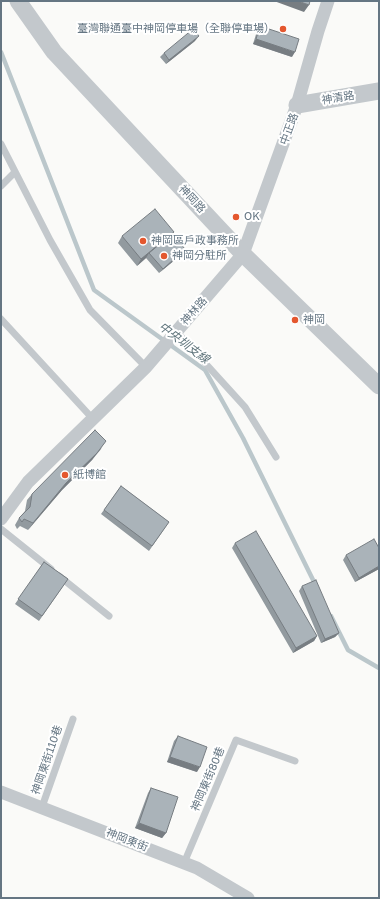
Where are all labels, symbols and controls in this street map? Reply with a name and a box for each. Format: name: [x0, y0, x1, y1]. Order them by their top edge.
place label: 臺灣聯通臺中神岡停車場（全聯停車場）: [77, 22, 275, 36]
marker: 臺灣聯通臺中神岡停車場（全聯停車場）: [278, 24, 288, 34]
street label: 神清路: [321, 89, 355, 107]
street label: 中正路: [277, 111, 301, 147]
street label: 神岡路: [176, 182, 208, 216]
place label: OK: [244, 210, 260, 224]
marker: OK: [231, 212, 241, 222]
place label: 神岡區戶政事務所: [151, 234, 239, 248]
marker: 神岡區戶政事務所: [138, 236, 148, 246]
place label: 神岡分駐所: [172, 249, 227, 263]
marker: 神岡分駐所: [159, 251, 169, 261]
street label: 神林路: [178, 294, 210, 328]
place label: 神岡: [303, 313, 325, 327]
marker: 神岡: [290, 315, 300, 325]
water label: 中央圳支線: [156, 319, 212, 367]
place label: 紙博館: [73, 468, 106, 482]
marker: 紙博館: [60, 470, 70, 480]
street label: 神岡東街110巷: [29, 724, 65, 796]
street label: 神岡東街80巷: [189, 745, 227, 813]
street label: 神岡東街: [104, 826, 150, 854]

